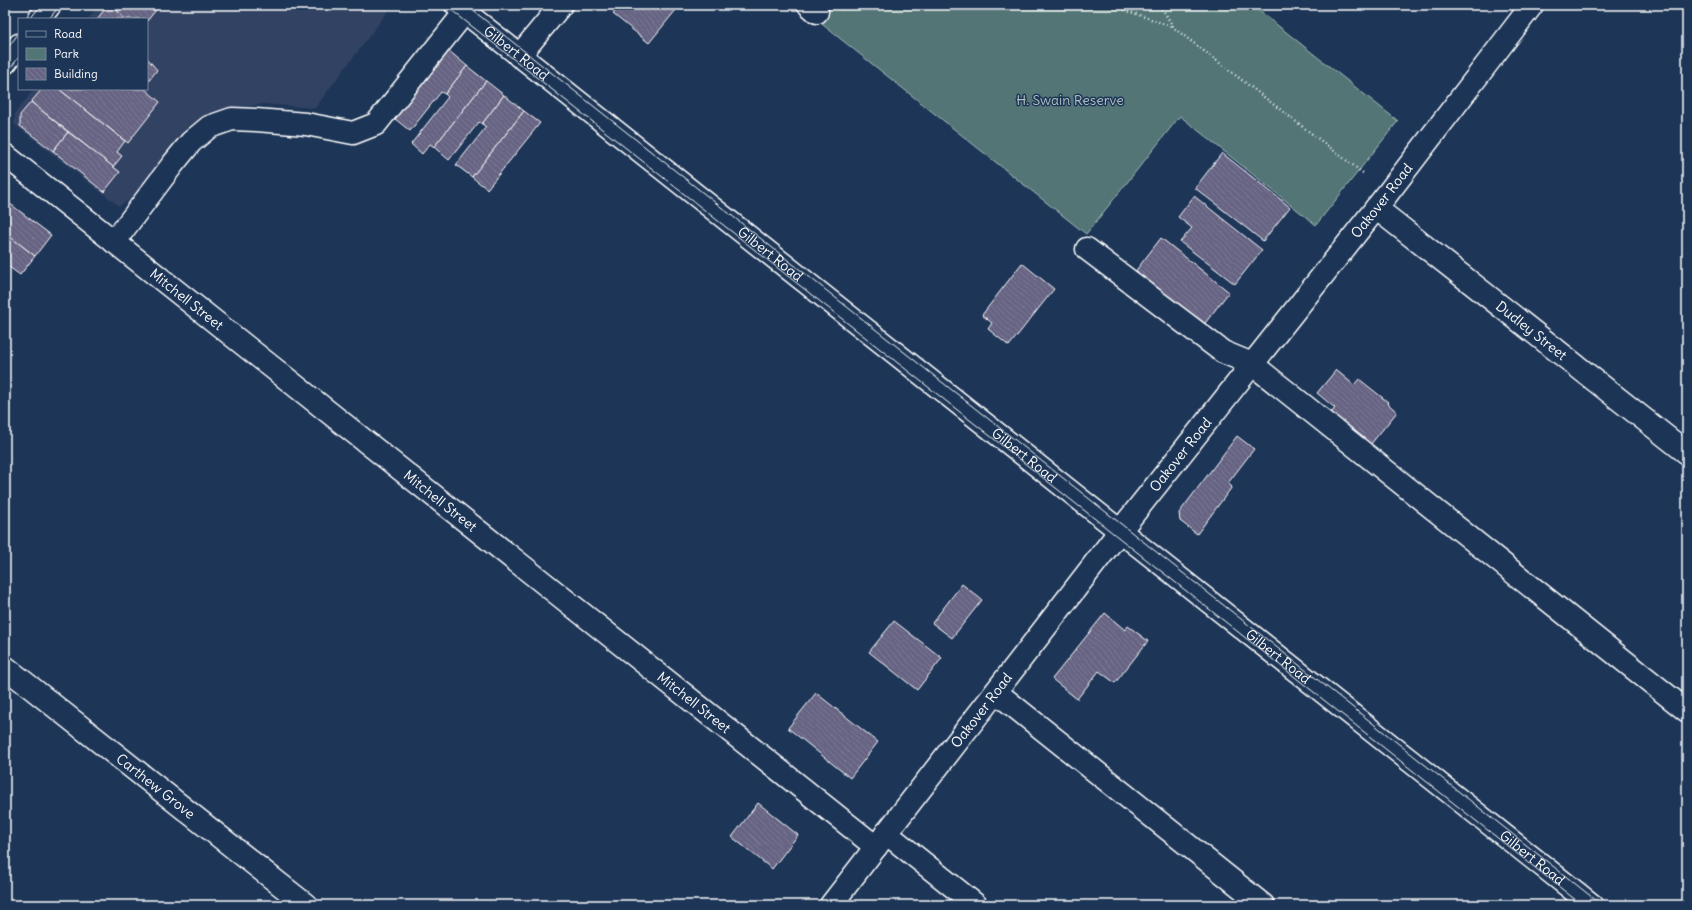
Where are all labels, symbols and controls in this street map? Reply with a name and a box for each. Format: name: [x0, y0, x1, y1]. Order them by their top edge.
legend: [18, 18, 148, 90]
street label: Gilbert Road: [480, 21, 553, 84]
text: Road: [54, 26, 82, 41]
text: Park: [54, 46, 79, 61]
text: Building: [54, 66, 98, 81]
park label: H. Swain Reserve: [1016, 91, 1124, 109]
street label: Oakover Road: [1347, 160, 1416, 242]
street label: Gilbert Road: [734, 223, 807, 285]
street label: Mitchell Street: [146, 265, 227, 334]
street label: Dudley Street: [1492, 297, 1571, 364]
street label: Oakover Road: [1145, 414, 1215, 496]
street label: Gilbert Road: [988, 424, 1061, 487]
street label: Mitchell Street: [400, 466, 481, 536]
street label: Gilbert Road: [1242, 625, 1315, 688]
street label: Mitchell Street: [654, 668, 735, 737]
street label: Oakover Road: [947, 669, 1016, 751]
street label: Carthew Grove: [113, 749, 199, 823]
street label: Gilbert Road: [1496, 826, 1568, 889]

